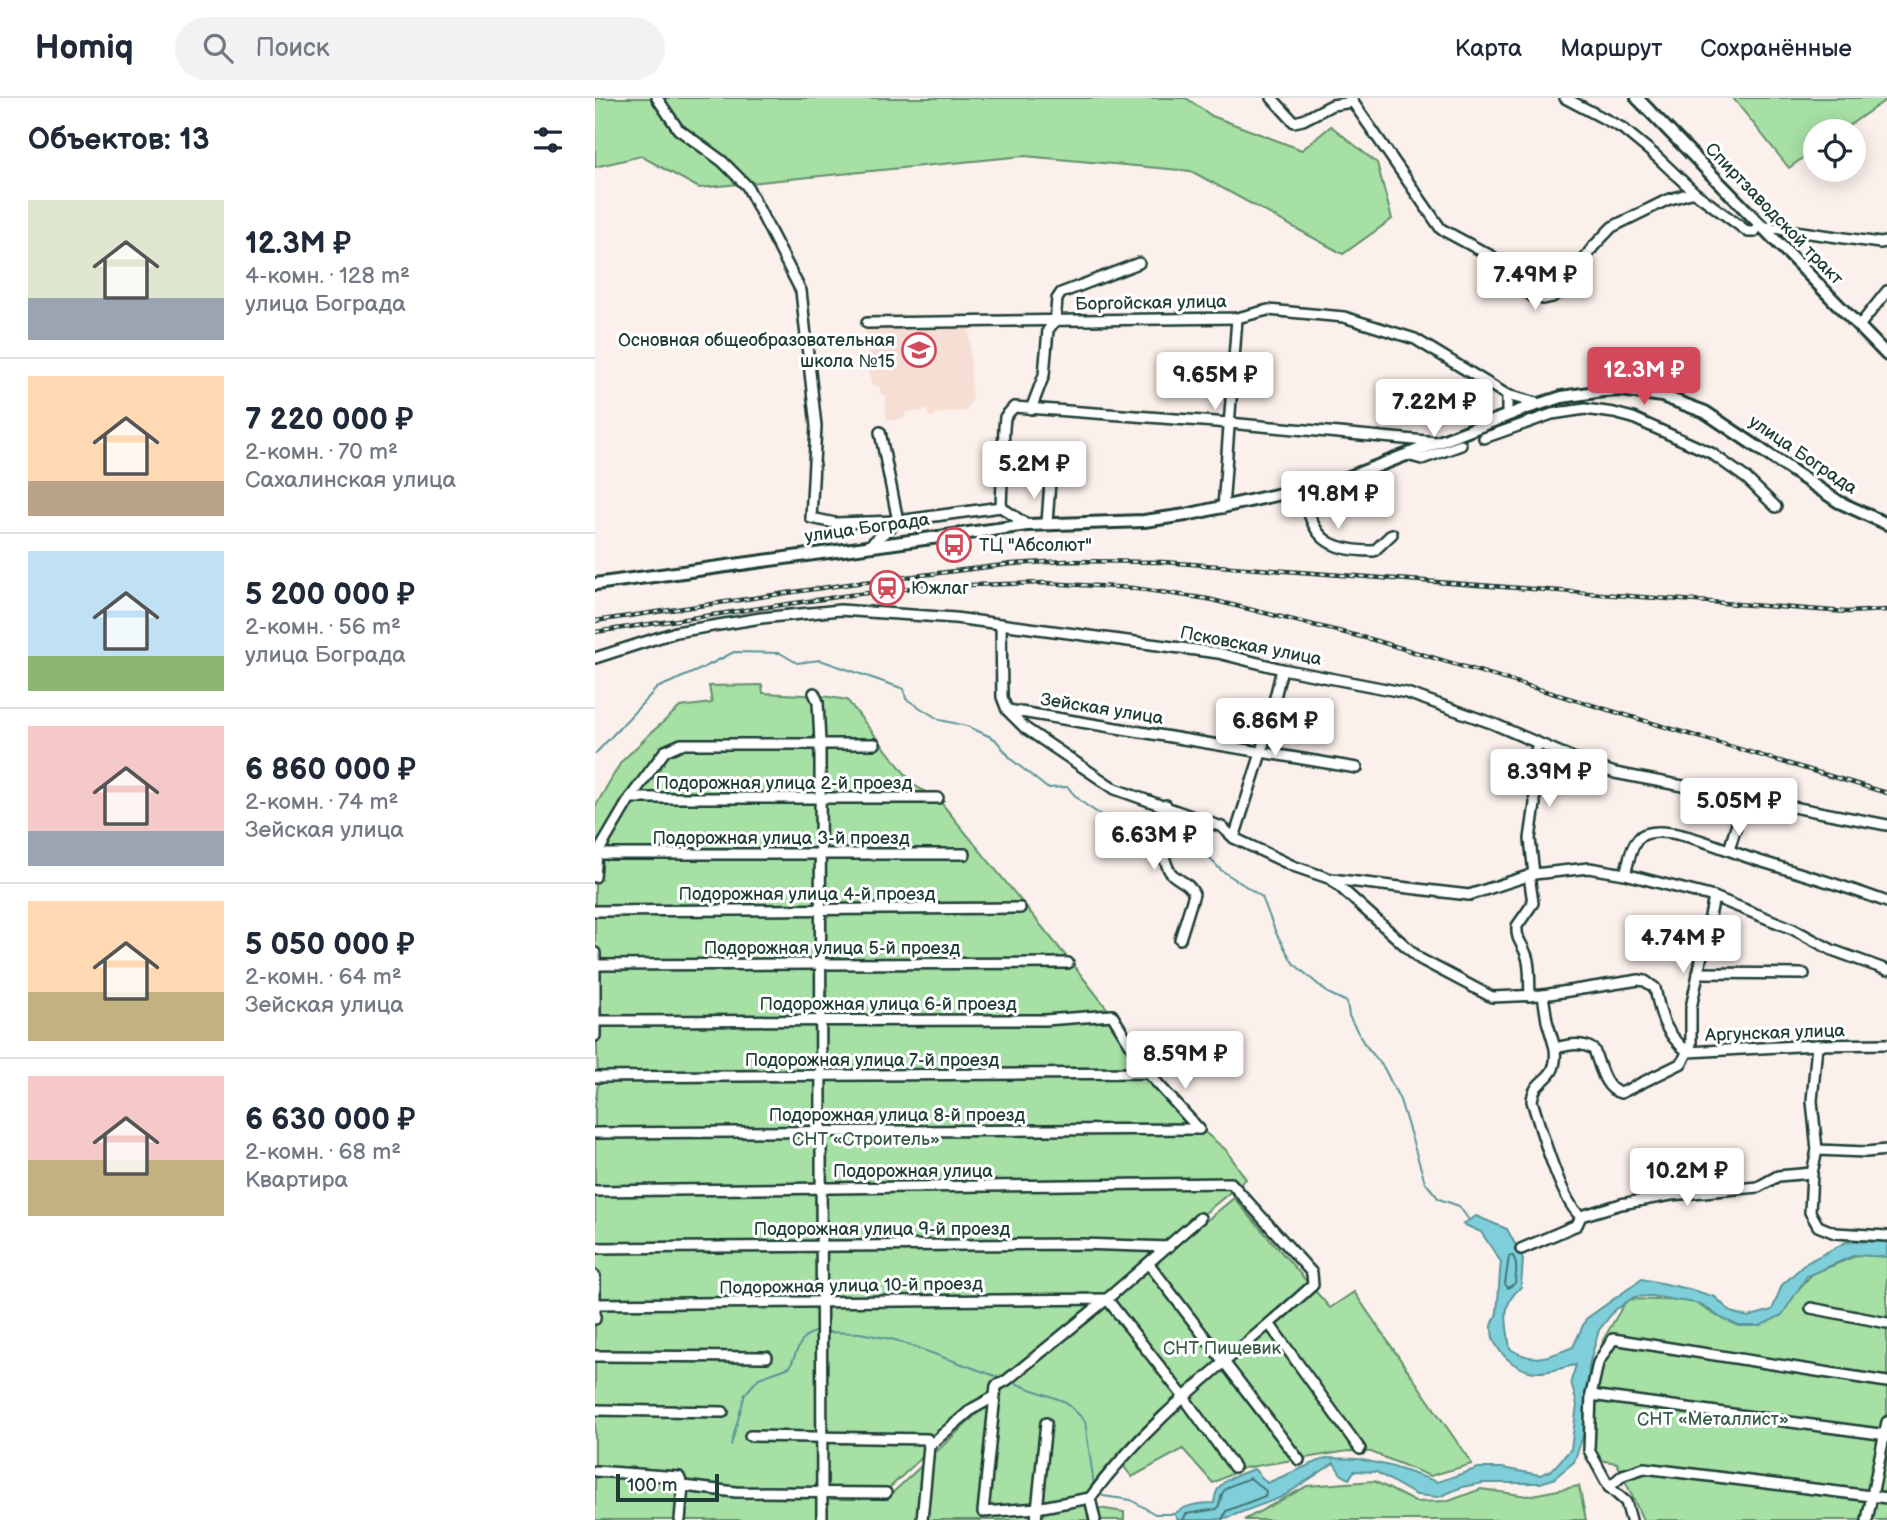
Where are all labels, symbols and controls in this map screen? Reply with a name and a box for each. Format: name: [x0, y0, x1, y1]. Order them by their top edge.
search box: [175, 17, 665, 80]
text: Homiq: [35, 28, 133, 68]
icon: search: [199, 29, 237, 67]
text: Поиск: [255, 33, 330, 64]
text: Карта: [1455, 34, 1522, 63]
text: Маршрут: [1560, 34, 1662, 63]
text: Сохранённые: [1700, 34, 1852, 63]
map controls: [1803, 119, 1866, 182]
button: locate: [1803, 119, 1866, 182]
icon: filters: [529, 121, 567, 159]
text: Объектов: 13: [28, 122, 209, 158]
street label: Спиртзаводской тракт: [1701, 139, 1848, 290]
text: 12.3M ₽: [245, 226, 351, 262]
icon: home: [84, 228, 168, 312]
pin: 7.49M ₽: [1470, 252, 1600, 312]
text: 7.49M ₽: [1493, 261, 1577, 289]
text: 4-комн. · 128 m²: [245, 262, 410, 290]
text: улица Бограда: [245, 290, 406, 318]
street label: Боргойская улица: [1075, 291, 1227, 315]
place label: Основная общеобразовательная школа №15: [618, 330, 895, 372]
school or university icon: Основная общеобразовательная школа №15: [900, 331, 938, 369]
pin: 12.3M ₽: [1579, 348, 1709, 407]
pin: 9.65M ₽: [1150, 352, 1280, 412]
text: 12.3M ₽: [1603, 356, 1685, 384]
text: 9.65M ₽: [1172, 361, 1258, 389]
pin: 7.22M ₽: [1369, 380, 1499, 439]
text: 7.22M ₽: [1392, 388, 1476, 416]
text: 7 220 000 ₽: [245, 402, 413, 438]
icon: home: [84, 404, 168, 488]
street label: улица Бограда: [1745, 411, 1861, 499]
text: 2-комн. · 70 m²: [245, 438, 398, 466]
pin: 5.2M ₽: [977, 442, 1091, 501]
text: 5.2M ₽: [998, 450, 1070, 478]
text: Сахалинская улица: [245, 466, 456, 494]
pin: 19.8M ₽: [1273, 472, 1403, 531]
text: 19.8M ₽: [1297, 480, 1379, 508]
street label: улица Бограда: [803, 509, 931, 547]
bus stop icon: ТЦ "Абсолют": [935, 526, 973, 564]
place label: ТЦ "Абсолют": [979, 535, 1092, 556]
station icon: Южлаг: [868, 569, 906, 607]
text: 5 200 000 ₽: [245, 577, 415, 613]
place label: Южлаг: [911, 578, 969, 599]
icon: home: [84, 579, 168, 663]
text: 2-комн. · 56 m²: [245, 613, 401, 641]
street label: Псковская улица: [1178, 622, 1324, 670]
text: улица Бограда: [245, 641, 406, 669]
street label: Зейская улица: [1039, 689, 1165, 729]
pin: 6.86M ₽: [1210, 698, 1340, 758]
text: 6.86M ₽: [1232, 707, 1318, 735]
pin: 8.39M ₽: [1484, 750, 1614, 809]
text: 6 860 000 ₽: [245, 752, 416, 788]
icon: home: [84, 754, 168, 838]
text: 8.39M ₽: [1506, 758, 1592, 786]
street label: Подорожная улица 2-й проезд: [656, 773, 912, 794]
pin: 5.05M ₽: [1674, 778, 1804, 838]
text: 5.05M ₽: [1696, 787, 1782, 815]
text: 2-комн. · 74 m²: [245, 788, 398, 816]
pin: 6.63M ₽: [1089, 812, 1219, 872]
text: Зейская улица: [245, 816, 404, 844]
text: 6.63M ₽: [1111, 821, 1197, 849]
street label: Подорожная улица 3-й проезд: [652, 828, 910, 849]
street label: Подорожная улица 4-й проезд: [678, 884, 936, 905]
pin: 4.74M ₽: [1618, 916, 1748, 975]
text: 4.74M ₽: [1641, 924, 1725, 952]
text: 5 050 000 ₽: [245, 927, 415, 963]
icon: home: [84, 929, 168, 1013]
street label: Подорожная улица 5-й проезд: [704, 938, 960, 959]
text: 2-комн. · 64 m²: [245, 963, 402, 991]
text: Зейская улица: [245, 991, 404, 1019]
street label: Подорожная улица 6-й проезд: [759, 994, 1017, 1015]
street label: Аргунская улица: [1704, 1020, 1846, 1046]
pin: 8.59M ₽: [1120, 1032, 1250, 1091]
text: 8.59M ₽: [1142, 1040, 1228, 1068]
street label: Подорожная улица 7-й проезд: [745, 1050, 999, 1071]
text: 6 630 000 ₽: [245, 1102, 415, 1138]
icon: home: [84, 1104, 168, 1188]
street label: Подорожная улица 8-й проезд: [769, 1105, 1025, 1126]
park label: СНТ «Строитель»: [792, 1129, 940, 1150]
text: 2-комн. · 68 m²: [245, 1138, 401, 1166]
pin: 10.2M ₽: [1622, 1148, 1752, 1208]
text: 10.2M ₽: [1646, 1157, 1728, 1185]
street label: Подорожная улица: [833, 1161, 993, 1182]
text: Квартира: [245, 1166, 348, 1194]
street label: Подорожная улица 9-й проезд: [754, 1219, 1010, 1240]
street label: Подорожная улица 10-й проезд: [719, 1273, 983, 1299]
park label: СНТ Пищевик: [1163, 1338, 1282, 1359]
park label: СНТ «Металлист»: [1637, 1409, 1789, 1430]
scale bar: [616, 1471, 719, 1503]
text: 100 m: [627, 1474, 678, 1497]

